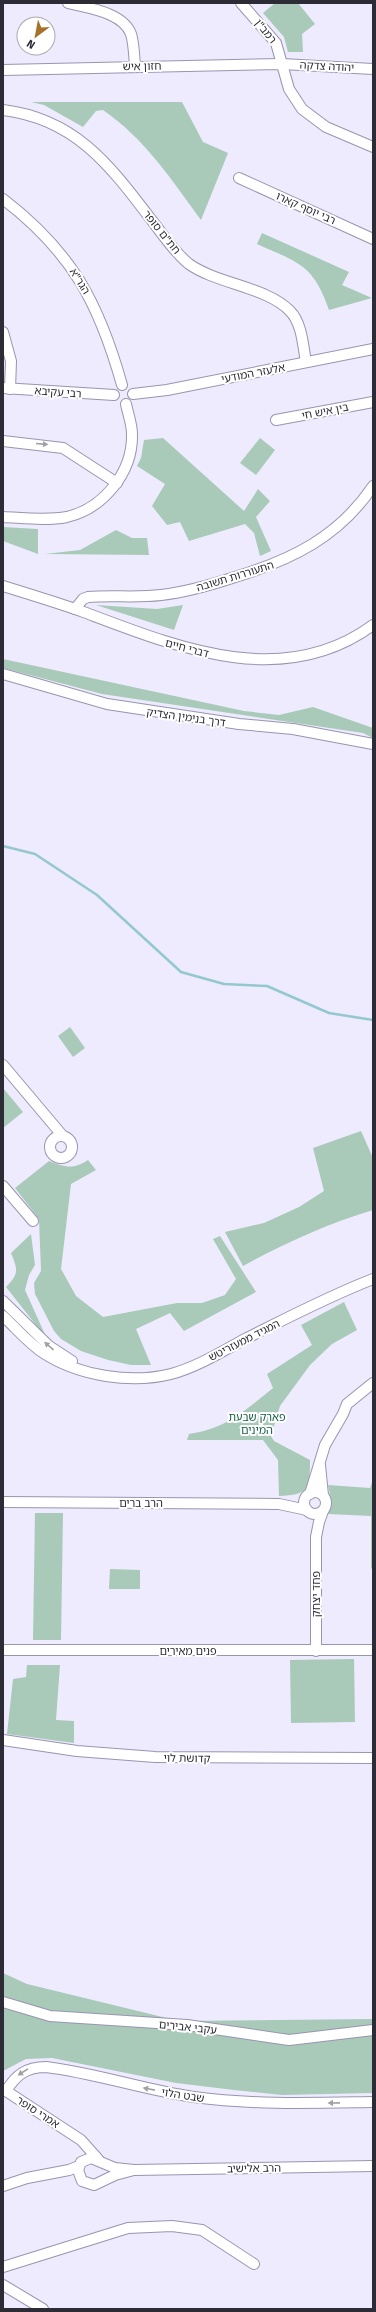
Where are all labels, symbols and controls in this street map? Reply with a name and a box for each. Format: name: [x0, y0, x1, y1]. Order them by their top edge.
north arrow: [16, 16, 56, 56]
street label: רמב"ן: [252, 17, 279, 46]
text: N: [24, 37, 38, 52]
street label: יהודה צדקה: [299, 59, 355, 74]
street label: חזון איש: [123, 60, 162, 73]
street label: רבי יוסף קארו: [274, 190, 338, 227]
street label: חת"ם סופר: [140, 208, 183, 257]
street label: הגר"א: [67, 266, 93, 297]
street label: אלעזר המודעי: [220, 361, 286, 386]
street label: רבי עקיבא: [34, 384, 82, 401]
street label: בין איש חי: [301, 401, 350, 422]
one-way arrow: [36, 441, 48, 447]
street label: התעוררות תשובה: [195, 558, 276, 594]
street label: דברי חיים: [164, 636, 210, 661]
street label: דרך בנימין הצדיק: [146, 706, 226, 729]
street label: המגיד ממעזריטש: [206, 1317, 282, 1364]
one-way arrow: [44, 1341, 55, 1350]
park label: פארק שבעת המינים: [228, 1411, 286, 1437]
street label: הרב ברים: [119, 1497, 163, 1510]
street label: פחד יצחק: [310, 1570, 323, 1617]
street label: פנים מאירים: [159, 1645, 217, 1658]
street label: קדושת לוי: [163, 1752, 211, 1765]
street label: עקבי אבירים: [158, 2018, 218, 2037]
one-way arrow: [17, 2069, 29, 2076]
one-way arrow: [143, 2085, 155, 2091]
street label: שבט הלוי: [161, 2086, 205, 2105]
street label: אמרי סופר: [14, 2094, 62, 2131]
one-way arrow: [327, 2100, 340, 2106]
street label: הרב אלישיב: [227, 2162, 281, 2175]

